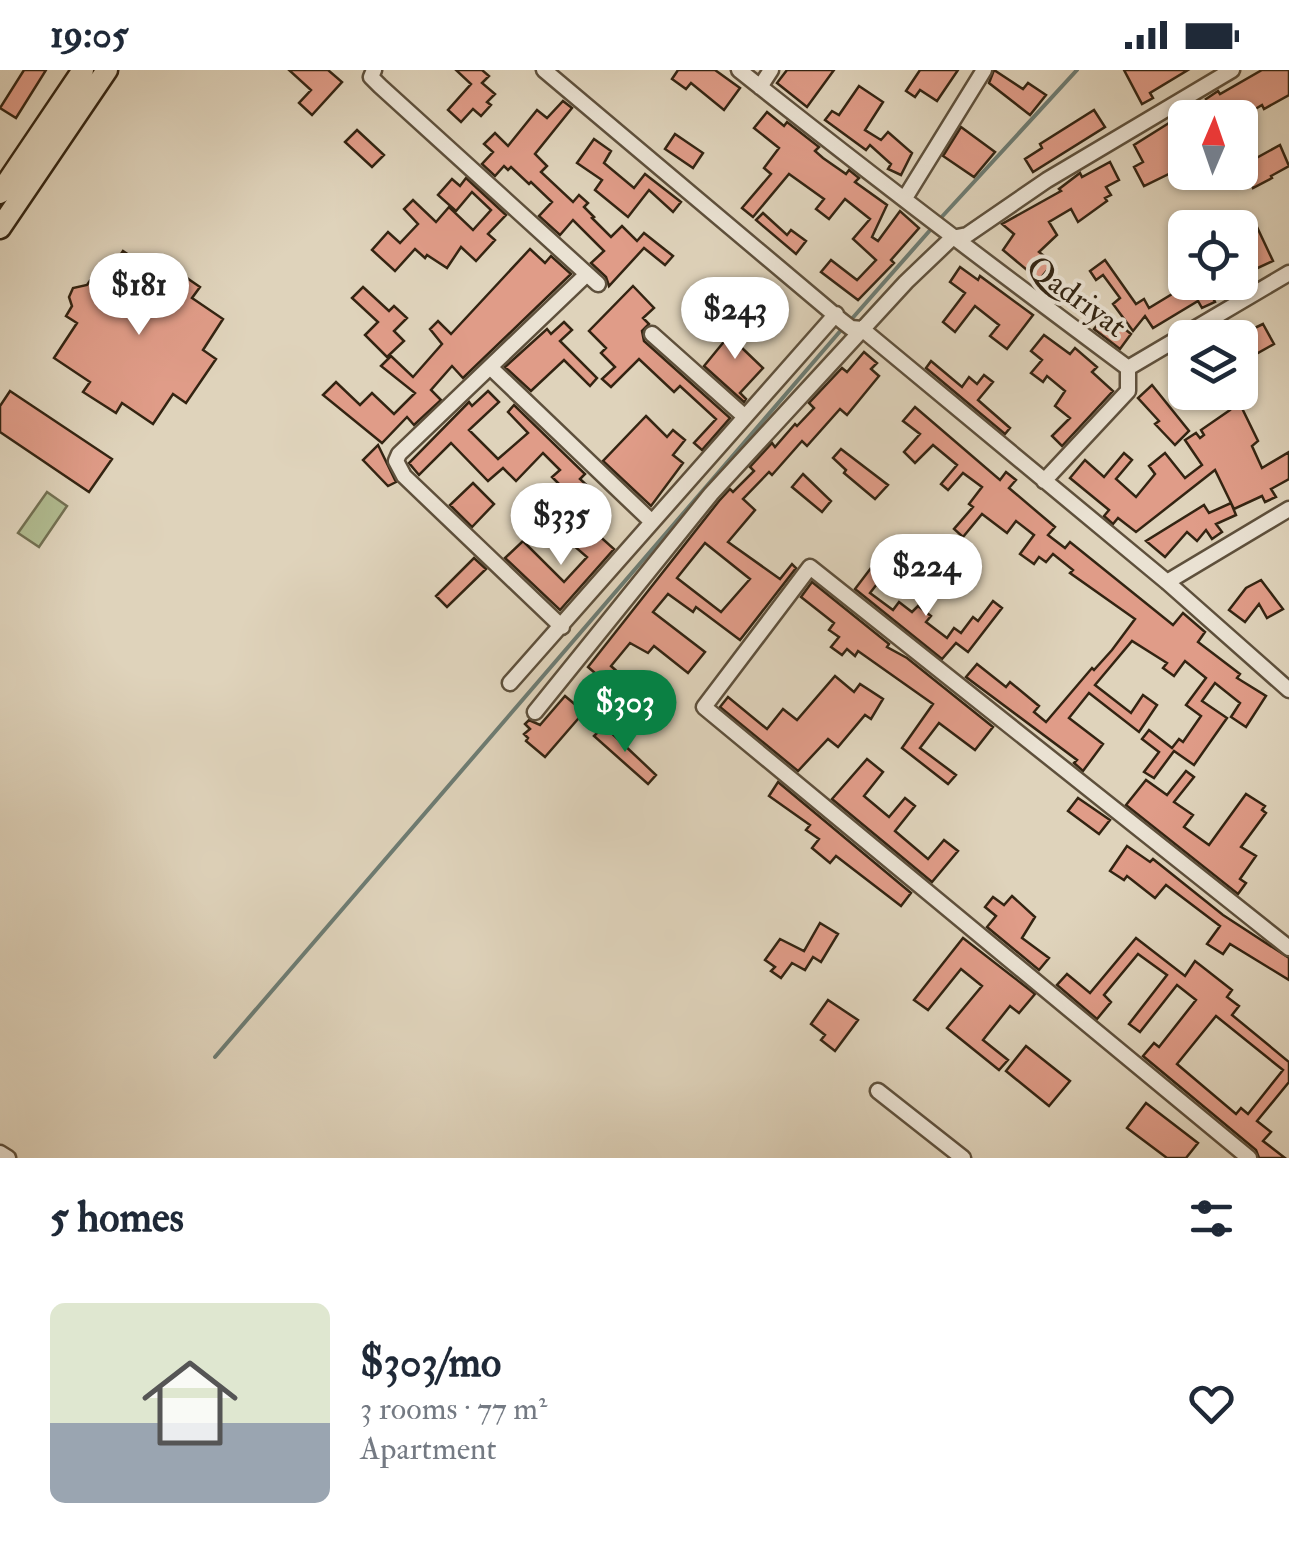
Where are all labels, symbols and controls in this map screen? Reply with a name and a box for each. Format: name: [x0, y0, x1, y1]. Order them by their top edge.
text: 19:05: [50, 11, 128, 59]
north arrow: [1168, 100, 1258, 190]
map controls: [1168, 100, 1258, 410]
button: locate: [1168, 210, 1258, 300]
street label: Qadriyat: [1019, 247, 1134, 346]
pin: $181: [80, 253, 198, 338]
text: $181: [111, 265, 167, 305]
pin: $243: [676, 277, 794, 362]
text: $243: [703, 289, 767, 329]
button: layers: [1168, 320, 1258, 410]
pin: $335: [502, 483, 620, 568]
text: $335: [533, 495, 589, 535]
pin: $224: [867, 534, 985, 619]
text: $224: [892, 546, 960, 586]
pin: $303: [566, 670, 684, 755]
text: $303: [595, 682, 655, 722]
icon: filters: [1184, 1191, 1239, 1246]
text: 5 homes: [50, 1192, 184, 1244]
text: $303/mo: [360, 1337, 501, 1389]
icon: home: [130, 1343, 250, 1463]
icon: heart: [1184, 1376, 1239, 1431]
text: 3 rooms · 77 m²: [360, 1389, 547, 1429]
text: Apartment: [360, 1429, 497, 1469]

